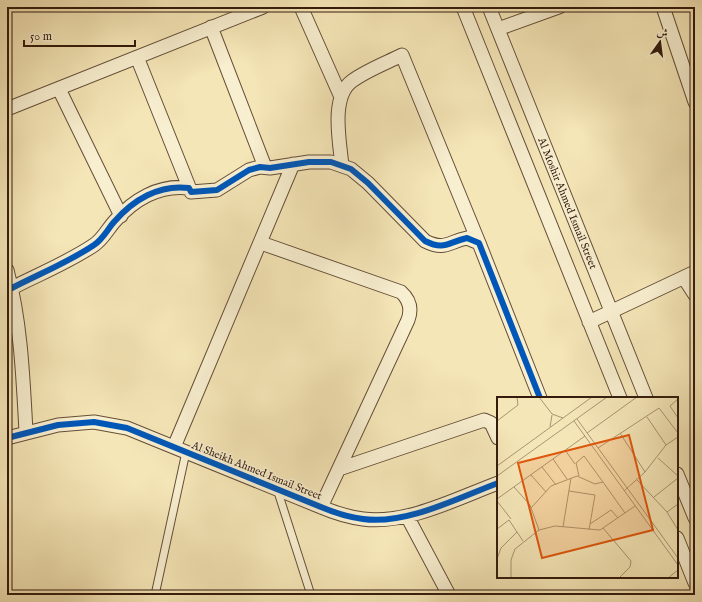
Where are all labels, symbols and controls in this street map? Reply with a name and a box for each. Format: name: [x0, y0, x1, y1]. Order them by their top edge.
scale bar: [24, 22, 135, 48]
north arrow: [640, 22, 680, 62]
text: ش: [655, 25, 669, 41]
text: 50 m: [30, 29, 52, 44]
street label: Al Moshir Ahmed Ismail Street: [534, 135, 600, 271]
inset map: [497, 397, 678, 578]
street label: Al Sheikh Ahmed Ismail Street: [189, 438, 324, 504]

